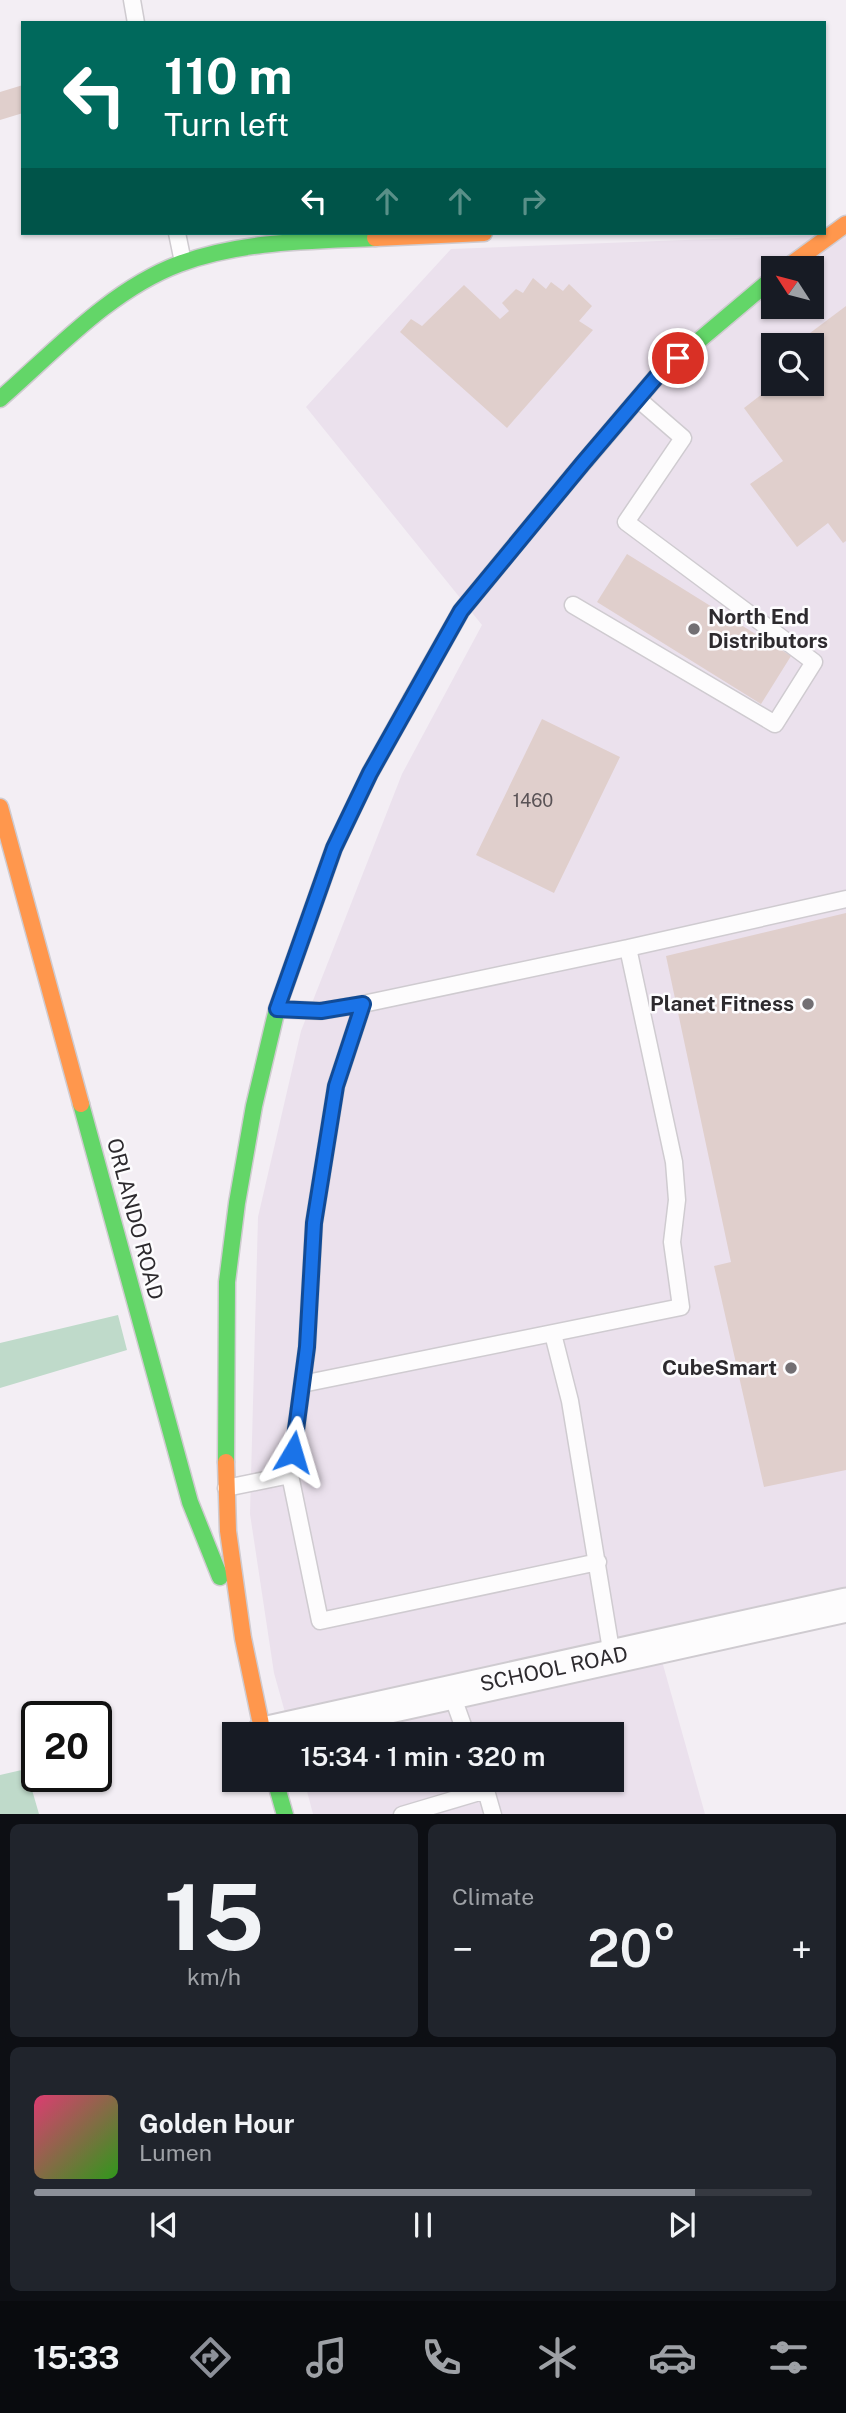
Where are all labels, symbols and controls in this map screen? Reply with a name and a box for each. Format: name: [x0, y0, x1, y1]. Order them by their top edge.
text: 110 m: [164, 47, 292, 105]
icon: left: [49, 49, 140, 140]
text: Turn left: [164, 106, 289, 143]
icon: left: [295, 182, 333, 220]
icon: ahead: [368, 182, 406, 220]
icon: ahead: [441, 182, 479, 220]
icon: right: [514, 182, 552, 220]
north arrow: [761, 256, 824, 318]
map controls: [761, 256, 824, 396]
pin: [648, 328, 708, 388]
button: search: [761, 333, 824, 396]
icon: arrive: [659, 339, 697, 377]
place label: North End Distributors: [708, 604, 828, 653]
marker: North End Distributors: [686, 621, 702, 637]
house number: 1460: [513, 790, 553, 811]
place label: Planet Fitness: [650, 991, 794, 1016]
marker: Planet Fitness: [800, 996, 816, 1012]
street label: ORLANDO ROAD: [102, 1135, 169, 1302]
place label: CubeSmart: [662, 1355, 777, 1380]
marker: CubeSmart: [783, 1360, 799, 1376]
position arrow: [256, 1415, 330, 1489]
street label: SCHOOL ROAD: [478, 1641, 630, 1696]
speed limit sign: 20: [21, 1701, 112, 1792]
text: 15:34 · 1 min · 320 m: [300, 1741, 546, 1772]
text: 15: [164, 1864, 264, 1970]
text: Climate: [452, 1883, 534, 1910]
text: 20°: [587, 1918, 677, 1979]
text: −: [452, 1927, 473, 1972]
text: +: [791, 1927, 812, 1972]
text: km/h: [187, 1963, 241, 1990]
text: Golden Hour: [139, 2108, 294, 2139]
text: Lumen: [139, 2139, 212, 2166]
icon: previous: [145, 2206, 183, 2244]
icon: pause: [404, 2206, 442, 2244]
icon: next: [663, 2206, 701, 2244]
icon: directions: [186, 2333, 235, 2382]
icon: music: [302, 2333, 351, 2382]
icon: phone: [417, 2333, 466, 2382]
icon: climate: [533, 2333, 582, 2382]
icon: car: [648, 2333, 697, 2382]
icon: filters: [764, 2333, 813, 2382]
text: 15:33: [33, 2339, 120, 2376]

